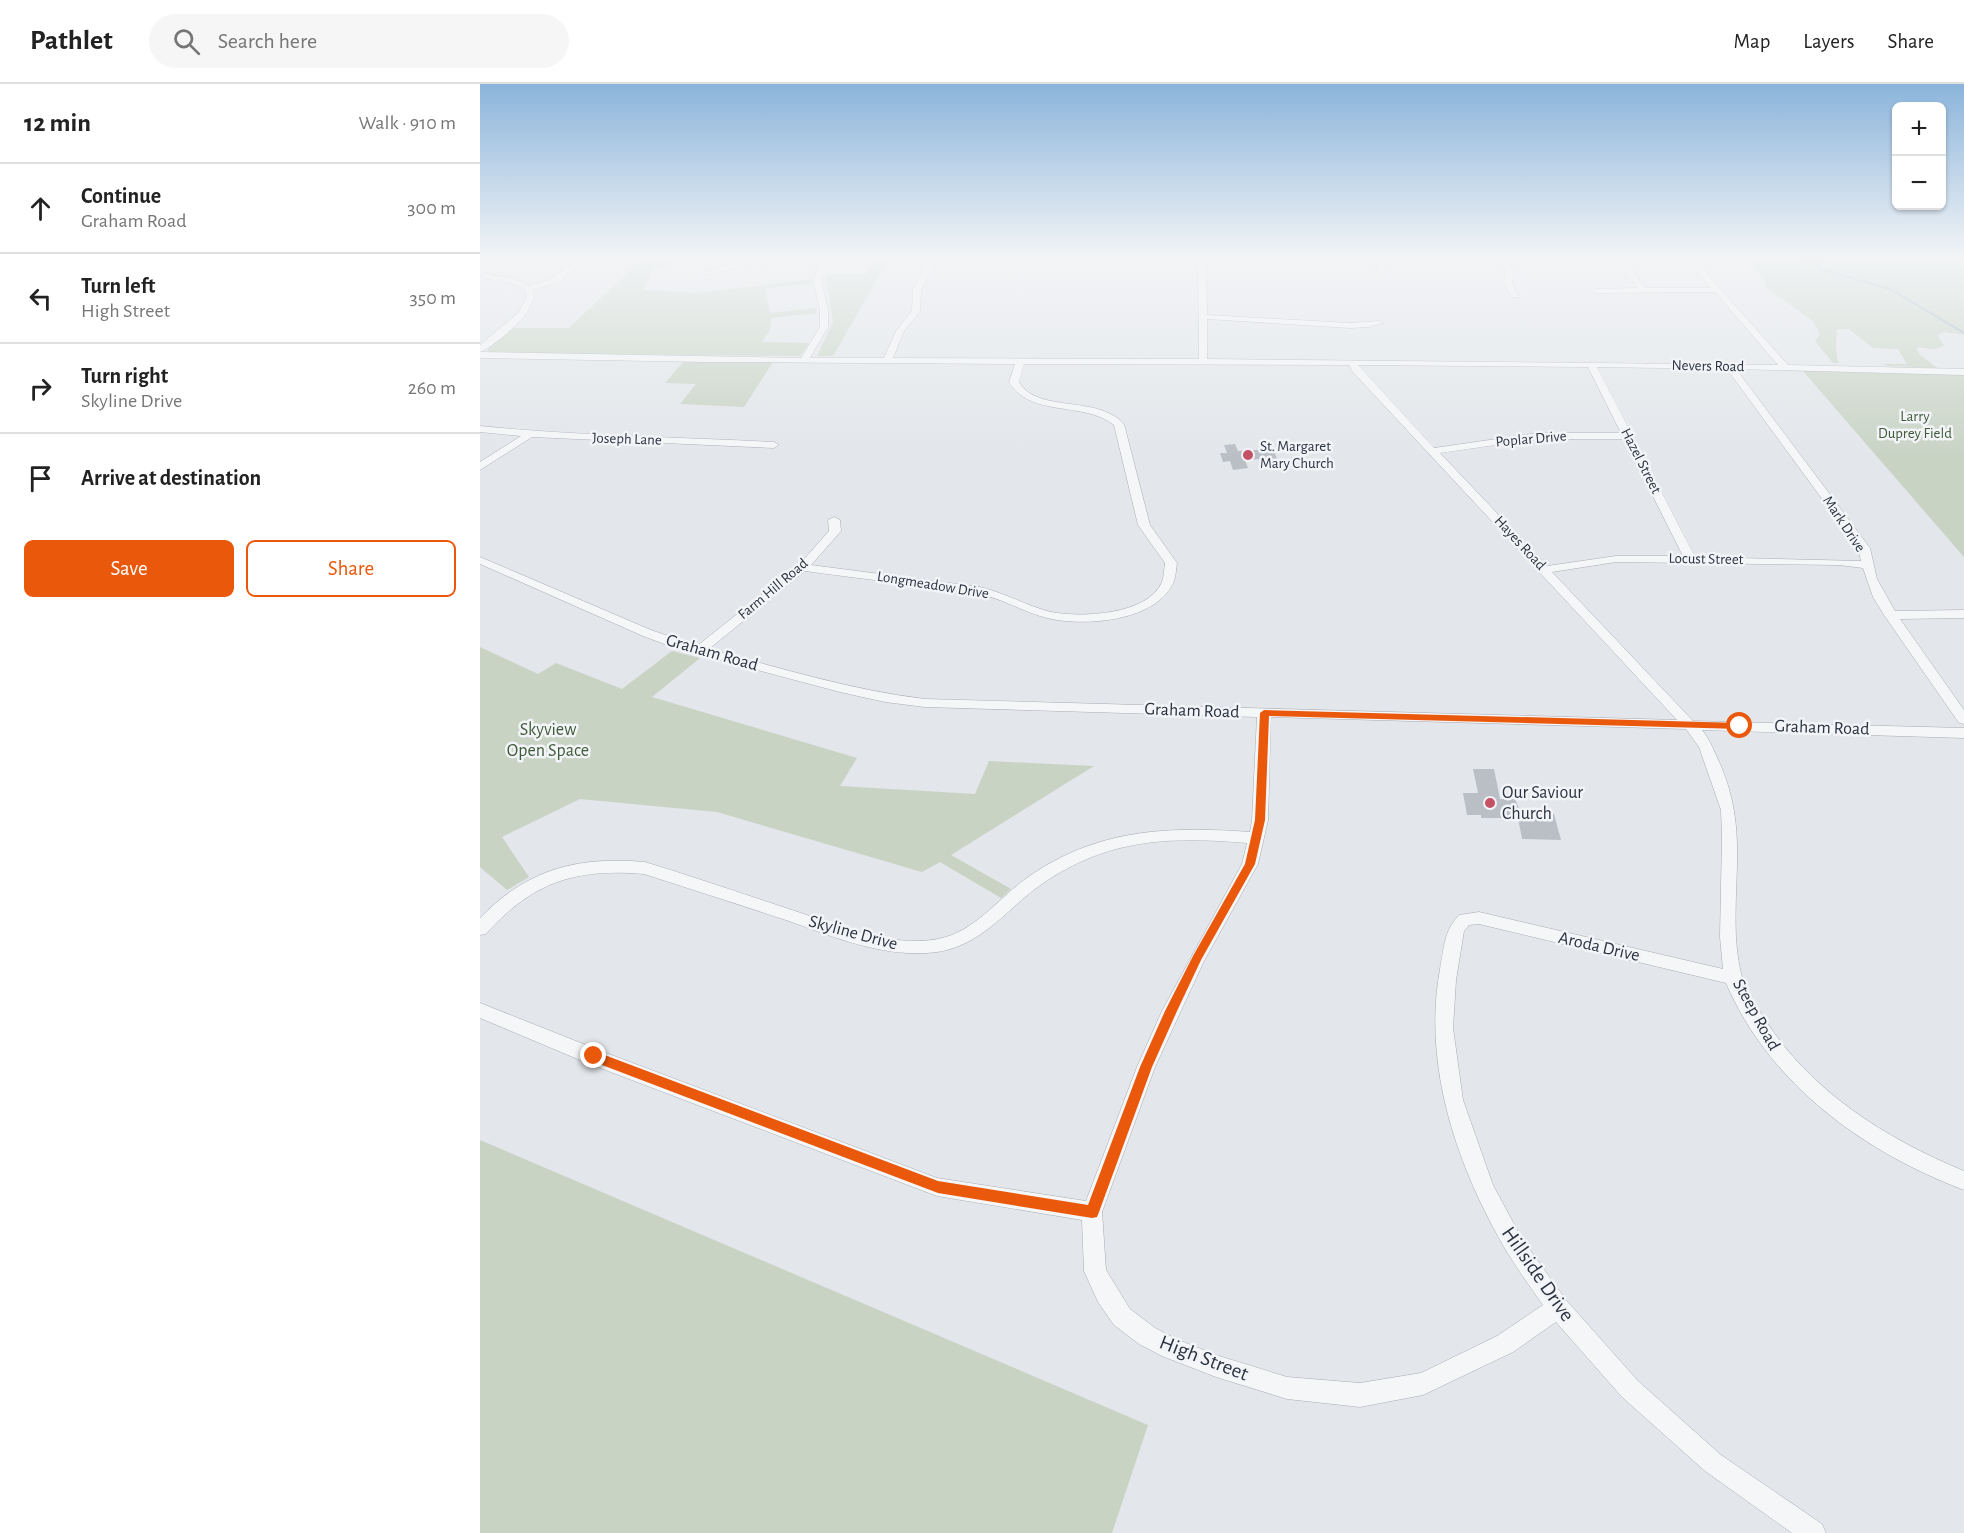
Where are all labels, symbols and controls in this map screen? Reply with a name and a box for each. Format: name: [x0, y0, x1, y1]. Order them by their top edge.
search box: [149, 14, 569, 68]
icon: search: [170, 25, 203, 58]
text: Pathlet: [30, 27, 113, 55]
text: Search here: [218, 30, 317, 52]
text: Map: [1734, 31, 1770, 52]
text: Layers: [1803, 31, 1854, 52]
text: Share: [1887, 31, 1934, 52]
map controls: [1892, 102, 1946, 210]
button: +: [1892, 102, 1946, 156]
text: 12 min: [24, 110, 91, 136]
text: Walk · 910 m: [359, 113, 456, 133]
button: −: [1892, 156, 1946, 210]
text: Continue: [81, 185, 161, 207]
icon: ahead: [24, 192, 57, 225]
text: 300 m: [407, 198, 456, 218]
text: Graham Road: [81, 211, 187, 231]
text: Turn left: [81, 275, 155, 297]
icon: left: [24, 282, 57, 315]
text: 350 m: [410, 288, 456, 308]
text: High Street: [81, 301, 170, 321]
street label: Nevers Road: [1672, 358, 1745, 374]
text: Turn right: [81, 365, 168, 387]
icon: right: [24, 372, 57, 405]
text: 260 m: [408, 378, 456, 398]
text: Skyline Drive: [81, 391, 182, 411]
park label: Larry Duprey Field: [1878, 409, 1952, 441]
street label: Hazel Street: [1618, 426, 1664, 496]
street label: Poplar Drive: [1495, 428, 1567, 450]
street label: Joseph Lane: [592, 430, 662, 448]
place label: St. Margaret Mary Church: [1260, 439, 1334, 471]
marker: St. Margaret Mary Church: [1241, 448, 1255, 462]
icon: arrive: [24, 462, 57, 495]
text: Arrive at destination: [81, 467, 261, 489]
street label: Mark Drive: [1820, 493, 1868, 555]
street label: Hayes Road: [1491, 513, 1549, 573]
button: Save: [24, 540, 234, 597]
button: Share: [246, 540, 456, 597]
street label: Locust Street: [1668, 551, 1744, 567]
street label: Farm Hill Road: [735, 556, 811, 622]
street label: Longmeadow Drive: [876, 569, 990, 601]
street label: Graham Road: [664, 631, 760, 675]
street label: Graham Road: [1144, 700, 1240, 722]
route start: [1726, 712, 1752, 738]
street label: Graham Road: [1774, 717, 1870, 739]
park label: Skyview Open Space: [507, 721, 589, 760]
place label: Our Saviour Church: [1502, 784, 1583, 823]
marker: Our Saviour Church: [1483, 796, 1497, 810]
street label: Skyline Drive: [807, 913, 899, 953]
street label: Aroda Drive: [1557, 929, 1641, 965]
street label: Steep Road: [1729, 976, 1783, 1054]
route end: [580, 1042, 606, 1068]
street label: Hillside Drive: [1498, 1223, 1578, 1325]
street label: High Street: [1157, 1331, 1252, 1385]

